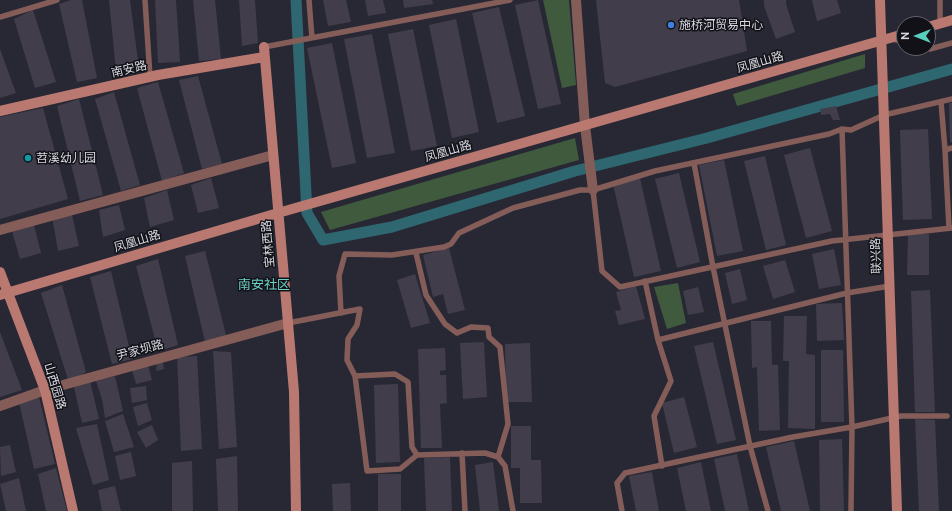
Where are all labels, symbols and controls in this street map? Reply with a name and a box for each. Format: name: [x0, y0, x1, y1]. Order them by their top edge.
north arrow: [896, 16, 936, 56]
place label: 施桥河贸易中心: [679, 18, 763, 32]
marker: 施桥河贸易中心: [666, 20, 676, 30]
text: N: [899, 32, 911, 40]
street label: 凤凰山路: [735, 48, 785, 76]
street label: 南安路: [110, 58, 148, 80]
street label: 凤凰山路: [423, 137, 473, 165]
place label: 苕溪幼儿园: [36, 151, 96, 165]
marker: 苕溪幼儿园: [23, 153, 33, 163]
street label: 宝林西路: [259, 219, 277, 269]
street label: 凤凰山路: [112, 227, 162, 255]
street label: 联兴路: [868, 238, 884, 274]
district label: 南安社区: [238, 277, 290, 293]
street label: 尹家坝路: [115, 337, 165, 363]
street label: 山西园路: [41, 361, 69, 411]

